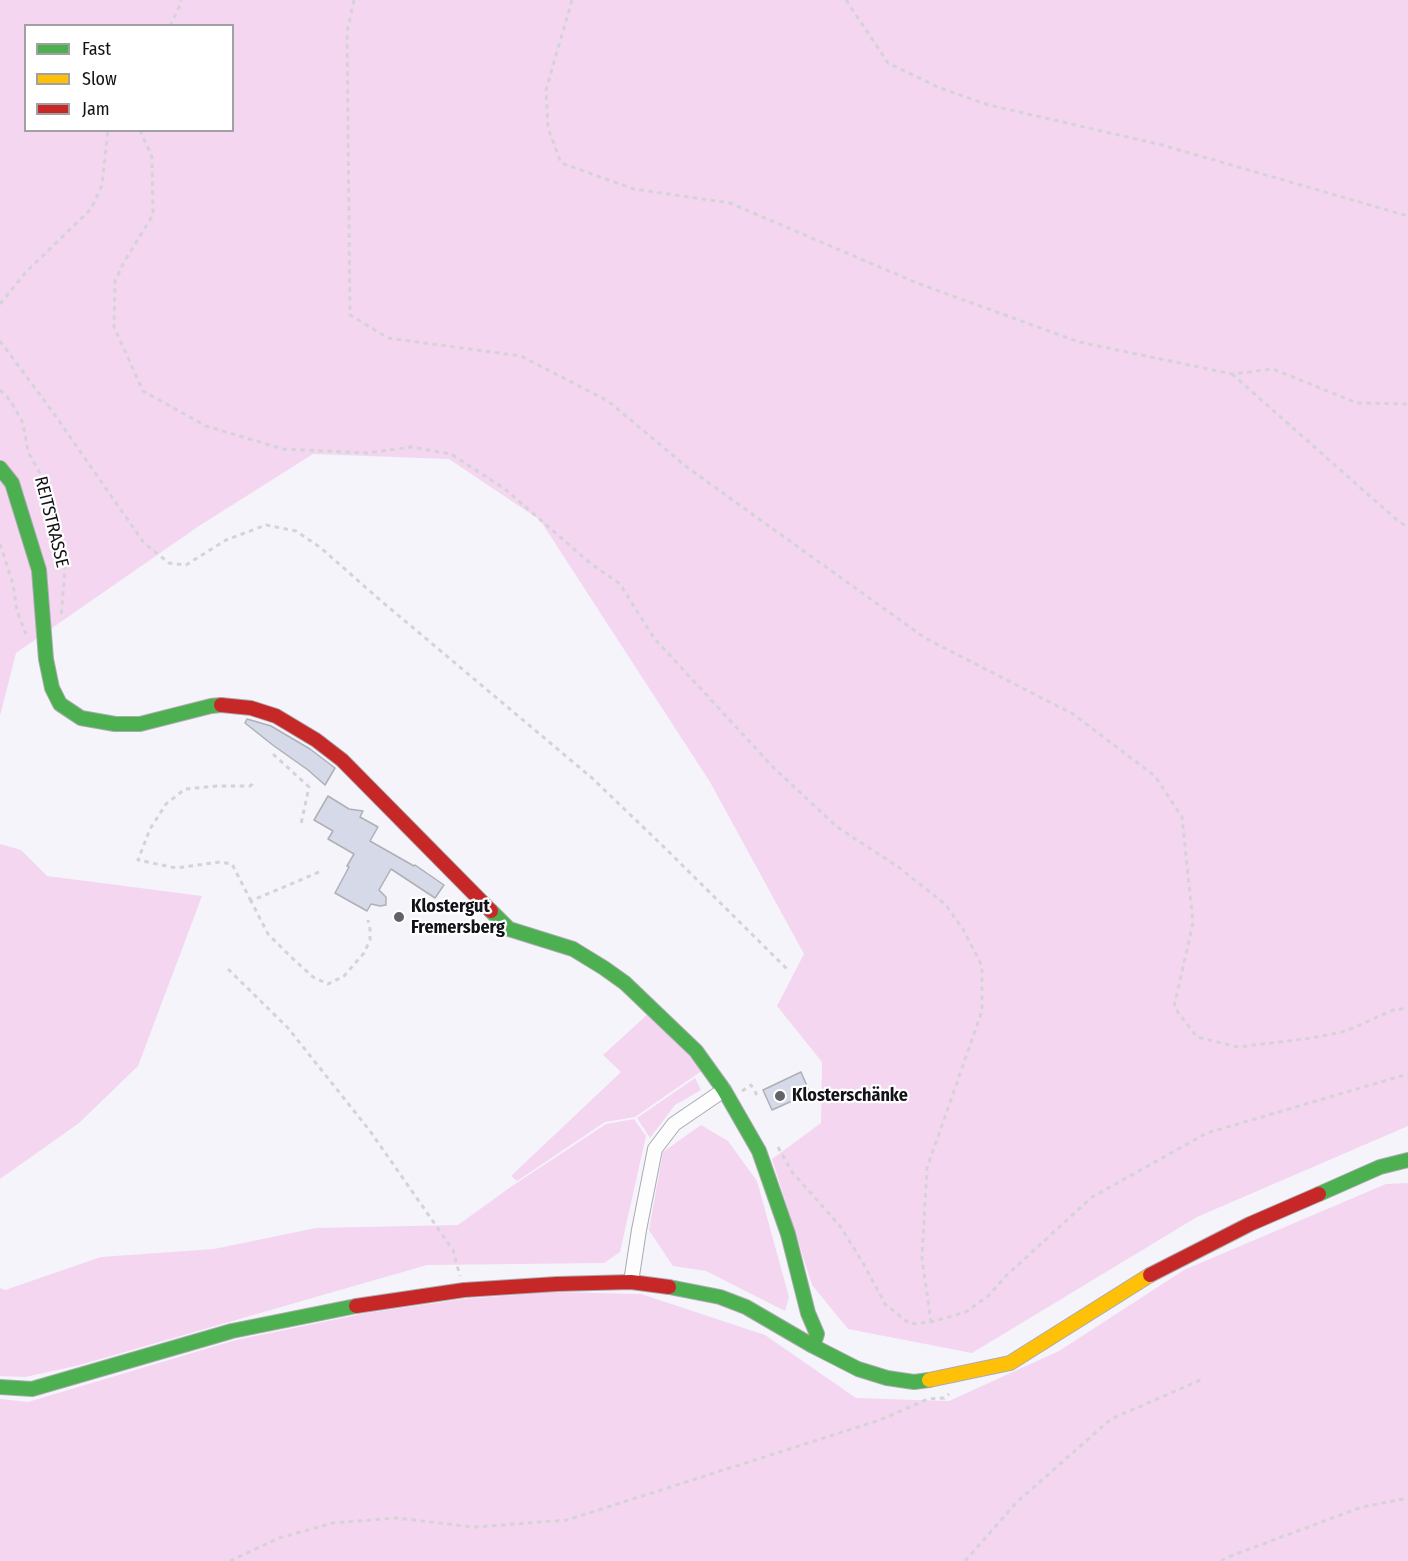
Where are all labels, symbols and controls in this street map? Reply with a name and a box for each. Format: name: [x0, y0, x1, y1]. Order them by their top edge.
legend: [24, 24, 234, 132]
text: Fast: [82, 38, 111, 60]
text: Slow: [82, 68, 117, 90]
text: Jam: [82, 98, 110, 120]
street label: REITSTRASSE: [29, 474, 73, 570]
place label: Klostergut Fremersberg: [411, 896, 505, 938]
marker: Klostergut Fremersberg: [392, 910, 406, 924]
place label: Klosterschänke: [792, 1085, 908, 1107]
marker: Klosterschänke: [773, 1089, 787, 1103]

